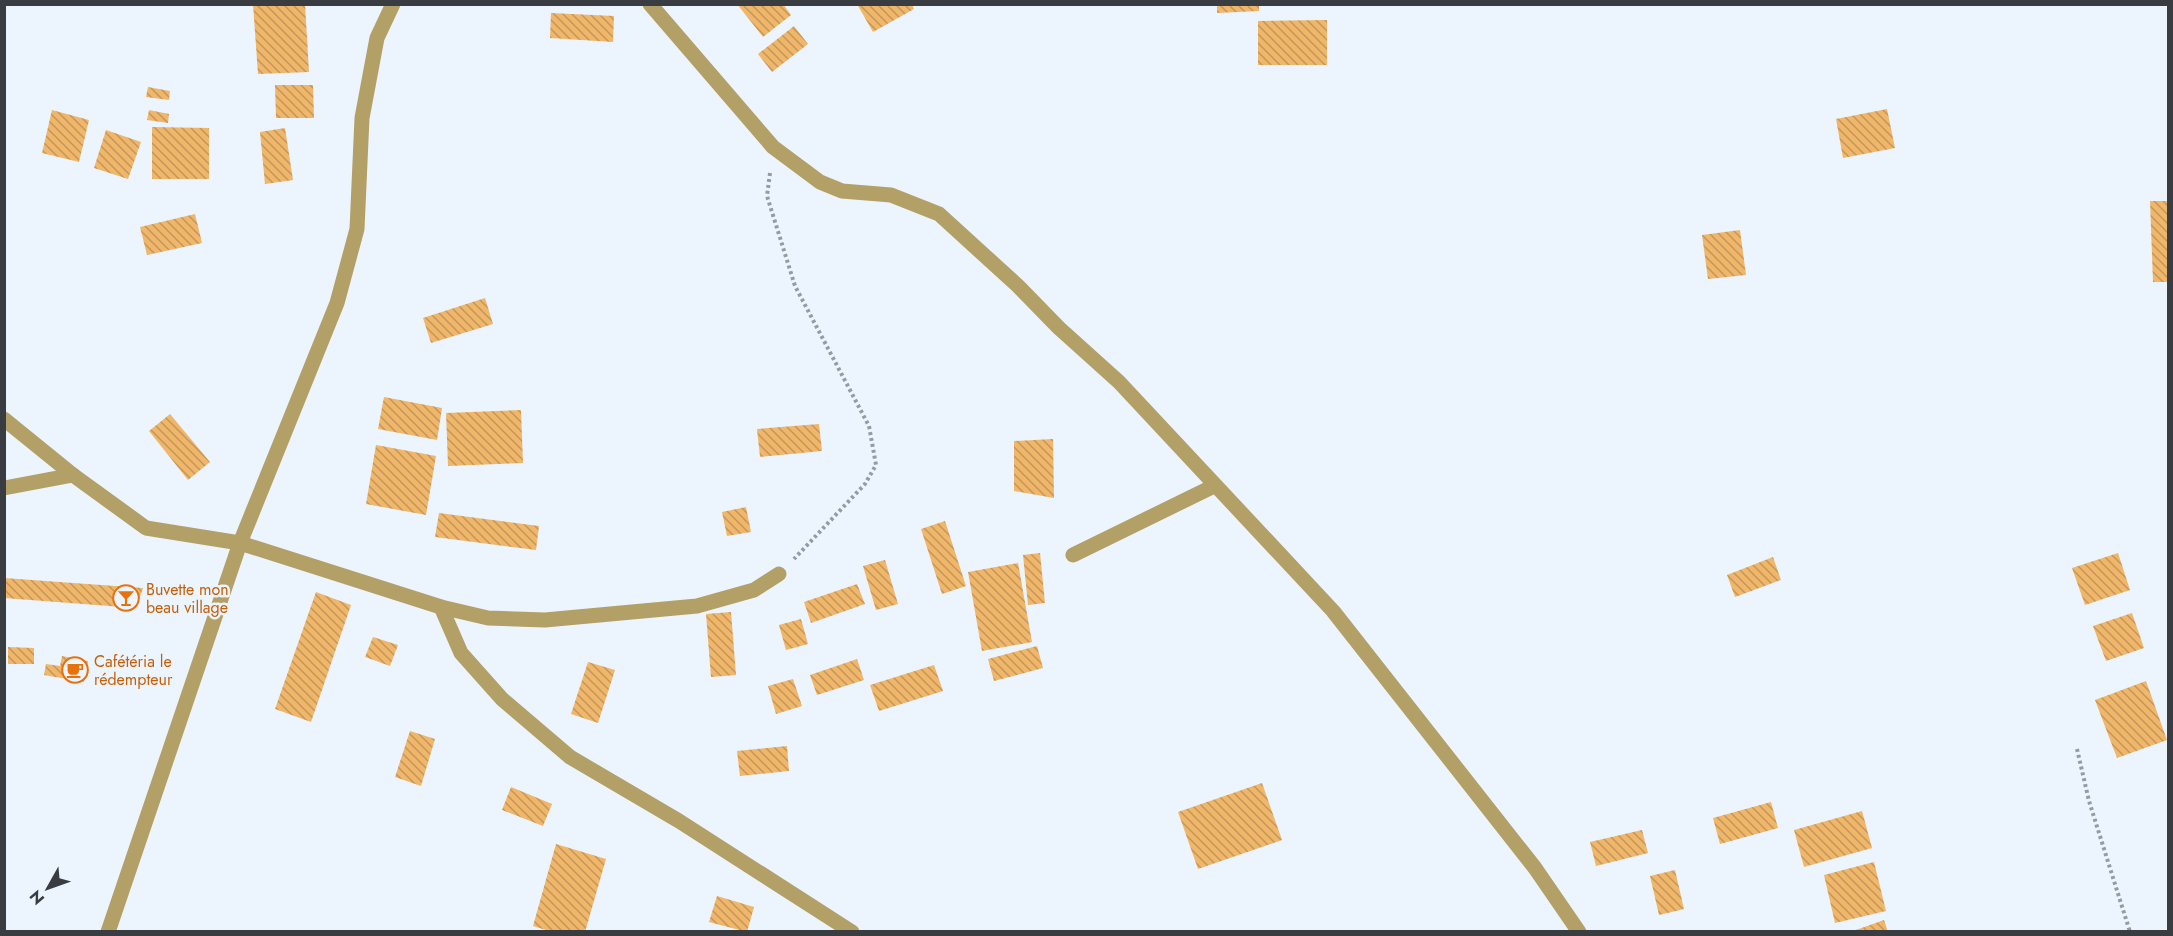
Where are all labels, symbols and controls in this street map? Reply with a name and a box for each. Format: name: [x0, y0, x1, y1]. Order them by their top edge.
place label: Buvette mon beau village: [146, 578, 229, 619]
bar icon: Buvette mon beau village: [111, 583, 141, 613]
place label: Cafétéria le rédempteur: [94, 650, 173, 691]
cafe icon: Cafétéria le rédempteur: [60, 655, 90, 685]
north arrow: [18, 858, 78, 918]
text: N: [24, 885, 50, 910]

